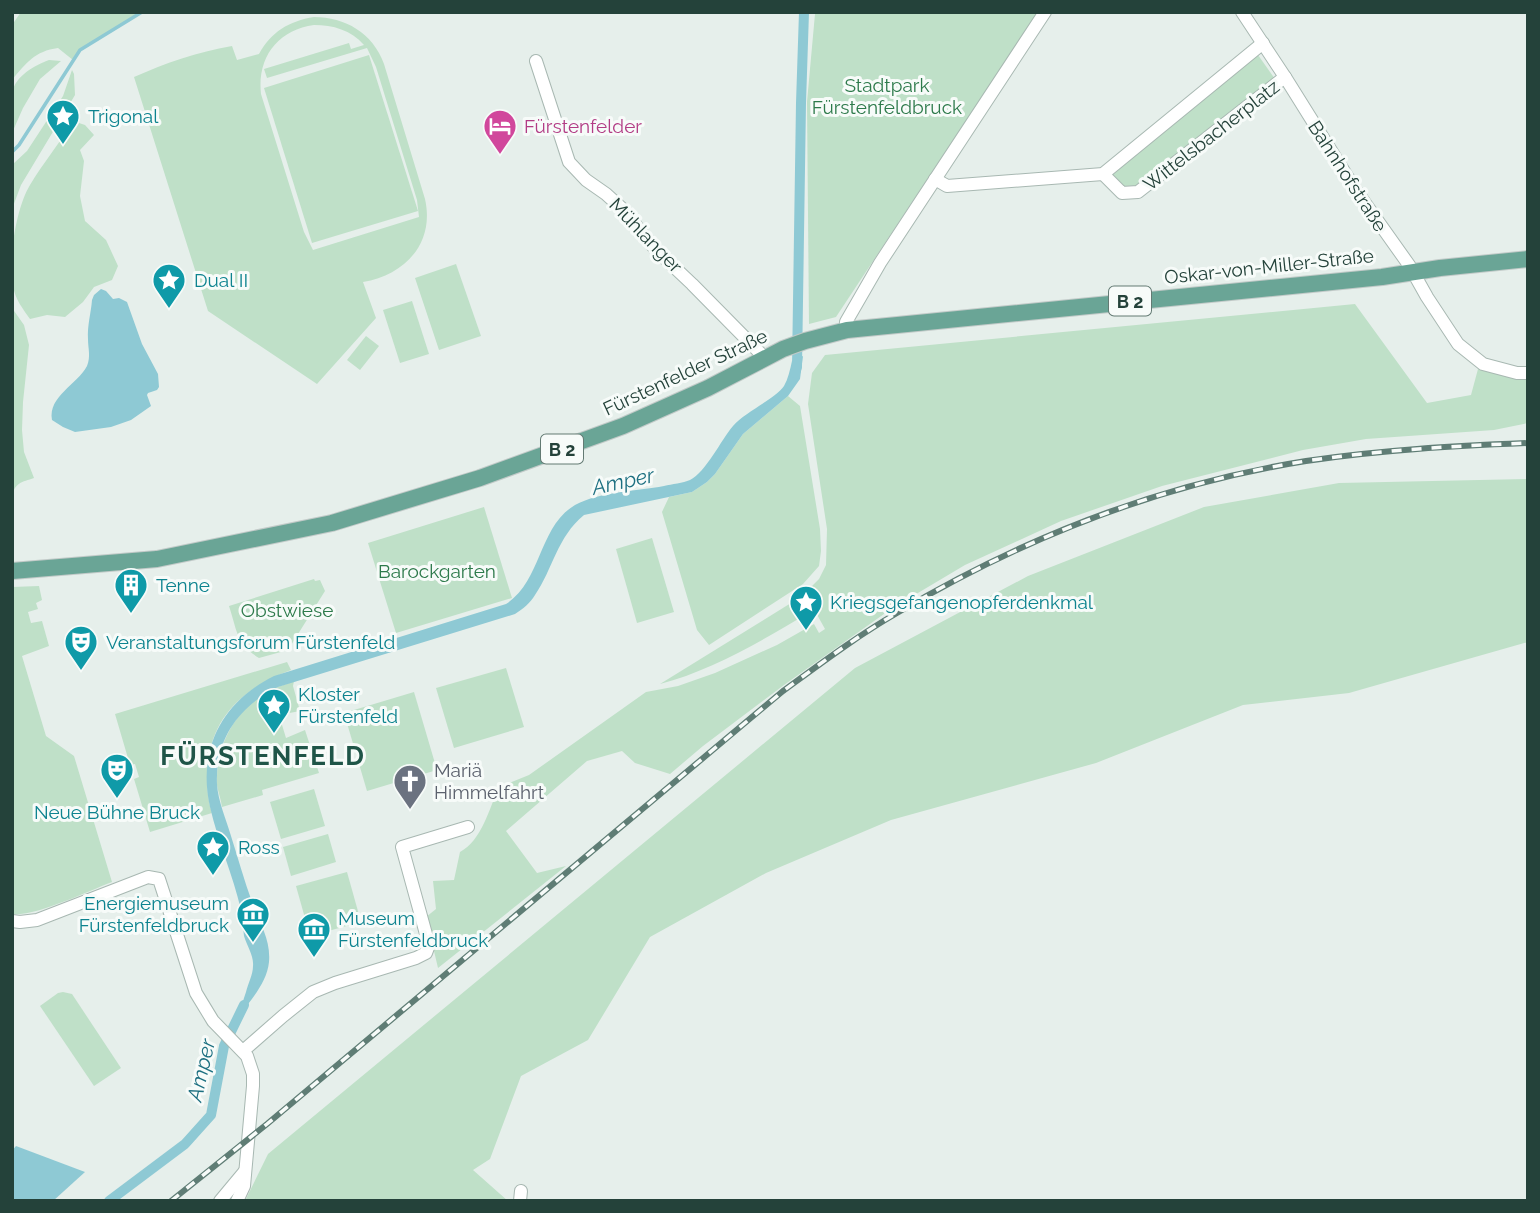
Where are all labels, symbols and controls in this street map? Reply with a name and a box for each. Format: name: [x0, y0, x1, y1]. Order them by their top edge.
park label: Stadtpark Fürstenfeldbruck: [812, 74, 962, 118]
street label: Wittelsbacherplatz: [1139, 75, 1283, 195]
place icon: Trigonal: [44, 97, 82, 146]
place label: Trigonal: [88, 105, 159, 127]
hotel icon: Fürstenfelder: [481, 107, 519, 156]
place label: Fürstenfelder: [524, 115, 642, 137]
street label: Bahnhofstraße: [1304, 116, 1392, 236]
street label: Mühlanger: [605, 193, 687, 277]
street label: Oskar-von-Miller-Straße: [1163, 244, 1375, 288]
place icon: Dual II: [150, 261, 188, 310]
place label: Dual II: [194, 269, 248, 291]
road number: B 2: [1109, 286, 1151, 316]
street label: Fürstenfelder Straße: [599, 324, 771, 420]
road number: B 2: [541, 434, 583, 463]
water label: Amper: [589, 462, 657, 500]
park label: Barockgarten: [378, 560, 496, 582]
building icon: Tenne: [112, 566, 150, 615]
place label: Tenne: [156, 574, 210, 596]
place icon: Kriegsgefangenopferdenkmal: [787, 583, 825, 632]
place label: Kriegsgefangenopferdenkmal: [830, 591, 1094, 613]
park label: Obstwiese: [241, 599, 333, 621]
theatre icon: Veranstaltungsforum Fürstenfeld: [62, 623, 100, 672]
place label: Veranstaltungsforum Fürstenfeld: [106, 631, 395, 653]
place label: Kloster Fürstenfeld: [298, 683, 398, 727]
place icon: Kloster Fürstenfeld: [255, 686, 293, 735]
district label: FÜRSTENFELD: [160, 741, 366, 771]
theatre icon: Neue Bühne Bruck: [98, 751, 136, 800]
place label: Mariä Himmelfahrt: [434, 759, 545, 803]
church icon: Mariä Himmelfahrt: [391, 762, 429, 811]
place label: Neue Bühne Bruck: [34, 801, 200, 823]
place icon: Ross: [194, 828, 232, 877]
place label: Ross: [238, 836, 280, 858]
place label: Energiemuseum Fürstenfeldbruck: [79, 892, 229, 936]
museum icon: Energiemuseum Fürstenfeldbruck: [234, 895, 272, 944]
place label: Museum Fürstenfeldbruck: [338, 907, 488, 951]
museum icon: Museum Fürstenfeldbruck: [295, 910, 333, 959]
water label: Amper: [182, 1036, 220, 1104]

